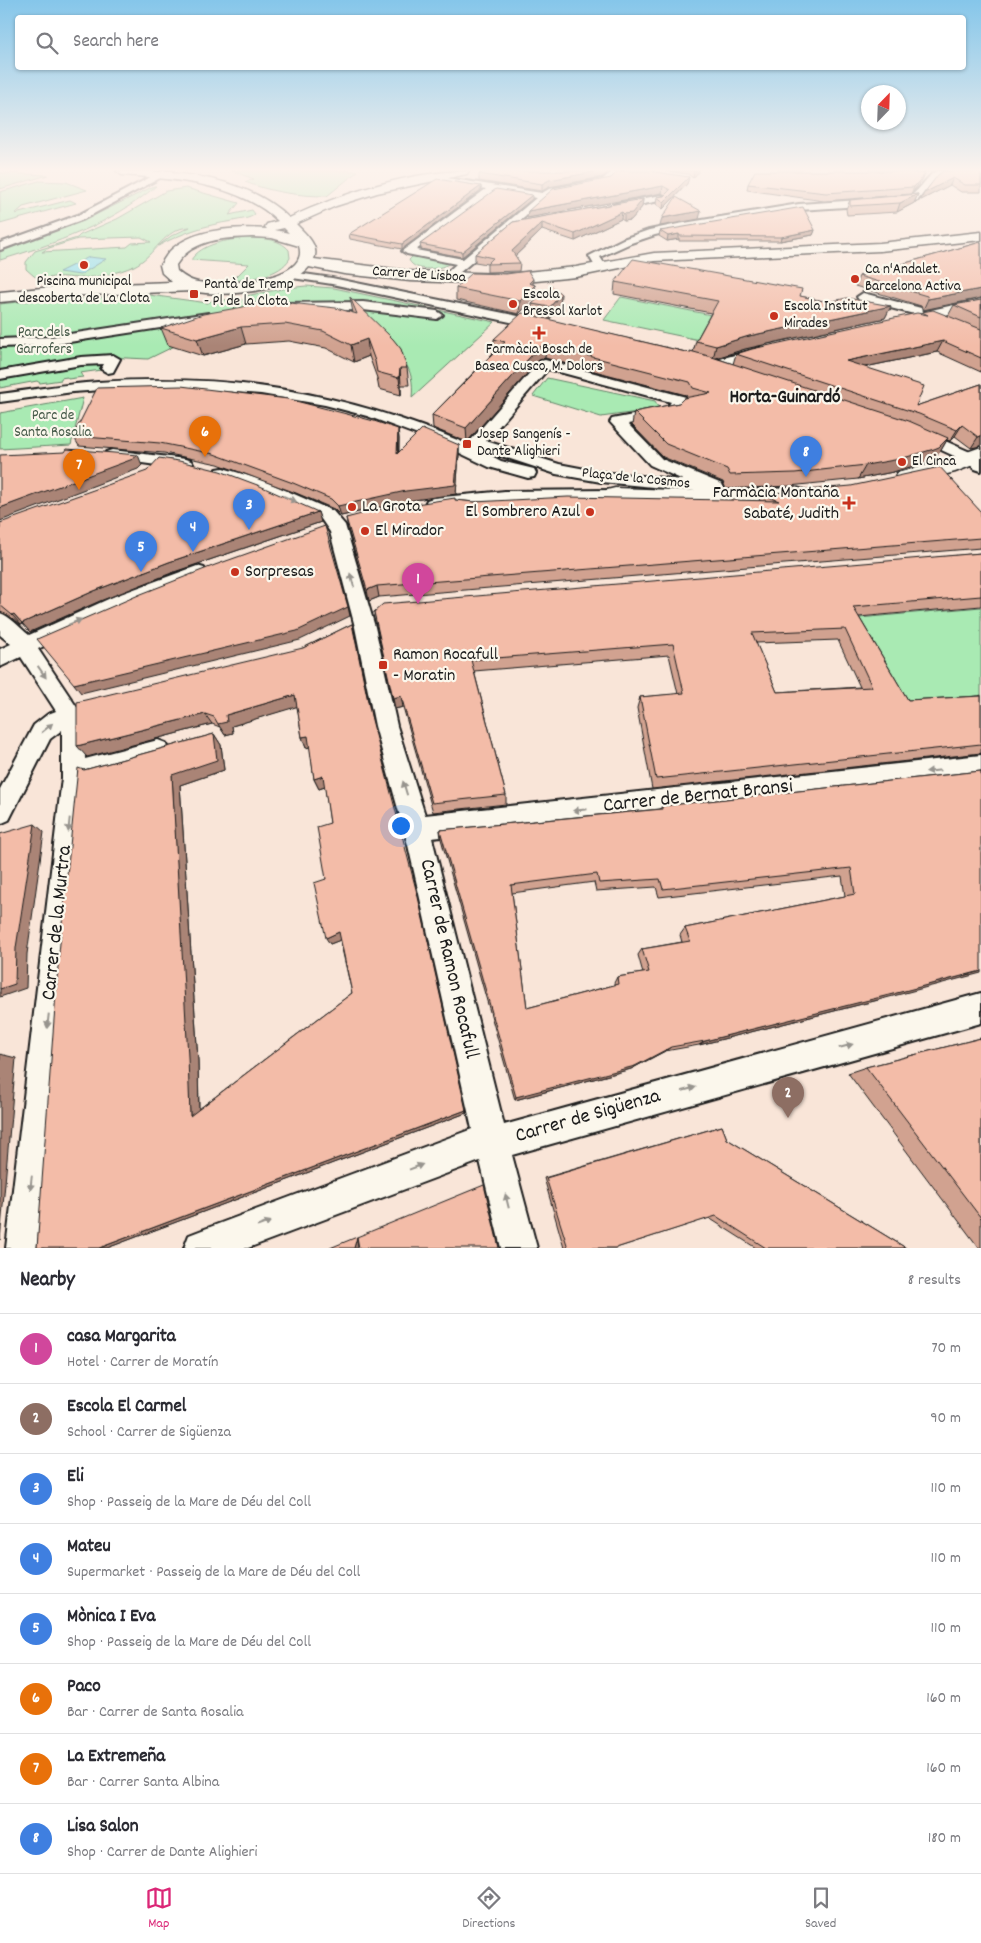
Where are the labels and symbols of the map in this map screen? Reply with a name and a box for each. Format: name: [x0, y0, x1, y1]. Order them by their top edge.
north arrow: [861, 85, 906, 130]
marker: Piscina municipal descoberta de La Clota: [78, 259, 90, 271]
place label: Ca n'Andalet. Barcelona Activa: [865, 259, 962, 298]
street label: Carrer de Lisboa: [372, 261, 467, 289]
place label: Piscina municipal descoberta de La Clota: [18, 271, 151, 310]
marker: Ca n'Andalet. Barcelona Activa: [849, 273, 861, 285]
place label: Pantà de Tremp - Pl de la Clota: [204, 274, 294, 313]
place label: Escola Bressol Xarlot: [523, 284, 603, 323]
marker: Pantà de Tremp - Pl de la Clota: [188, 288, 200, 300]
place label: Escola Institut Mirades: [784, 296, 868, 335]
marker: Escola Bressol Xarlot: [507, 298, 519, 310]
marker: Escola Institut Mirades: [768, 310, 780, 322]
park label: Parc dels Garrofers: [16, 322, 72, 361]
marker: Farmàcia Bosch de Basea Cusco, M. Dolors: [533, 327, 545, 339]
place label: Farmàcia Bosch de Basea Cusco, M. Dolors: [475, 339, 603, 378]
district label: Horta-Guinardó: [729, 385, 841, 412]
park label: Parc de Santa Rosalia: [14, 405, 93, 444]
pin: 6: [189, 416, 221, 457]
place label: Josep Sangenís - Dante Alighieri: [477, 424, 571, 463]
pin: 8: [790, 436, 822, 477]
marker: Josep Sangenís - Dante Alighieri: [461, 438, 473, 450]
pin: 7: [63, 449, 95, 490]
place label: El Cinca: [912, 451, 957, 473]
marker: El Cinca: [896, 456, 908, 468]
street label: Plaça de la Cosmos: [581, 462, 691, 496]
place label: Farmàcia Montaña Sabaté, Judith: [713, 481, 840, 527]
pin: 3: [233, 489, 265, 530]
one-way arrow: [283, 495, 297, 503]
place label: La Grota: [362, 495, 421, 520]
marker: Farmàcia Montaña Sabaté, Judith: [843, 497, 855, 509]
place label: El Sombrero Azul: [465, 500, 581, 525]
marker: La Grota: [346, 501, 358, 513]
marker: El Sombrero Azul: [584, 506, 596, 518]
pin: 4: [177, 511, 209, 552]
place label: El Mirador: [375, 519, 444, 544]
marker: El Mirador: [359, 525, 371, 537]
pin: 5: [125, 531, 157, 572]
place label: Sorpresas: [245, 560, 314, 585]
pin: 1: [402, 563, 434, 604]
marker: Sorpresas: [229, 566, 241, 578]
one-way arrow: [348, 573, 356, 588]
one-way arrow: [68, 618, 82, 626]
place label: Ramon Rocafull - Moratin: [393, 643, 499, 689]
marker: Ramon Rocafull - Moratin: [377, 659, 389, 671]
one-way arrow: [37, 665, 47, 678]
one-way arrow: [41, 722, 53, 734]
one-way arrow: [924, 767, 940, 775]
street label: Carrer de Bernat Bransi: [602, 772, 795, 822]
one-way arrow: [400, 781, 408, 796]
one-way arrow: [571, 806, 587, 814]
your location: [388, 813, 414, 839]
one-way arrow: [65, 817, 73, 833]
street label: Carrer de la Murtra: [35, 843, 81, 1002]
street label: Carrer de Ramon Rocafull: [410, 856, 486, 1062]
one-way arrow: [44, 1013, 52, 1029]
one-way arrow: [838, 1041, 853, 1049]
pin: 2: [772, 1077, 804, 1118]
street label: Carrer de Sigüenza: [512, 1082, 665, 1152]
one-way arrow: [682, 1085, 697, 1093]
one-way arrow: [409, 1163, 424, 1171]
one-way arrow: [27, 1175, 35, 1191]
one-way arrow: [503, 1193, 511, 1208]
one-way arrow: [257, 1220, 271, 1228]

